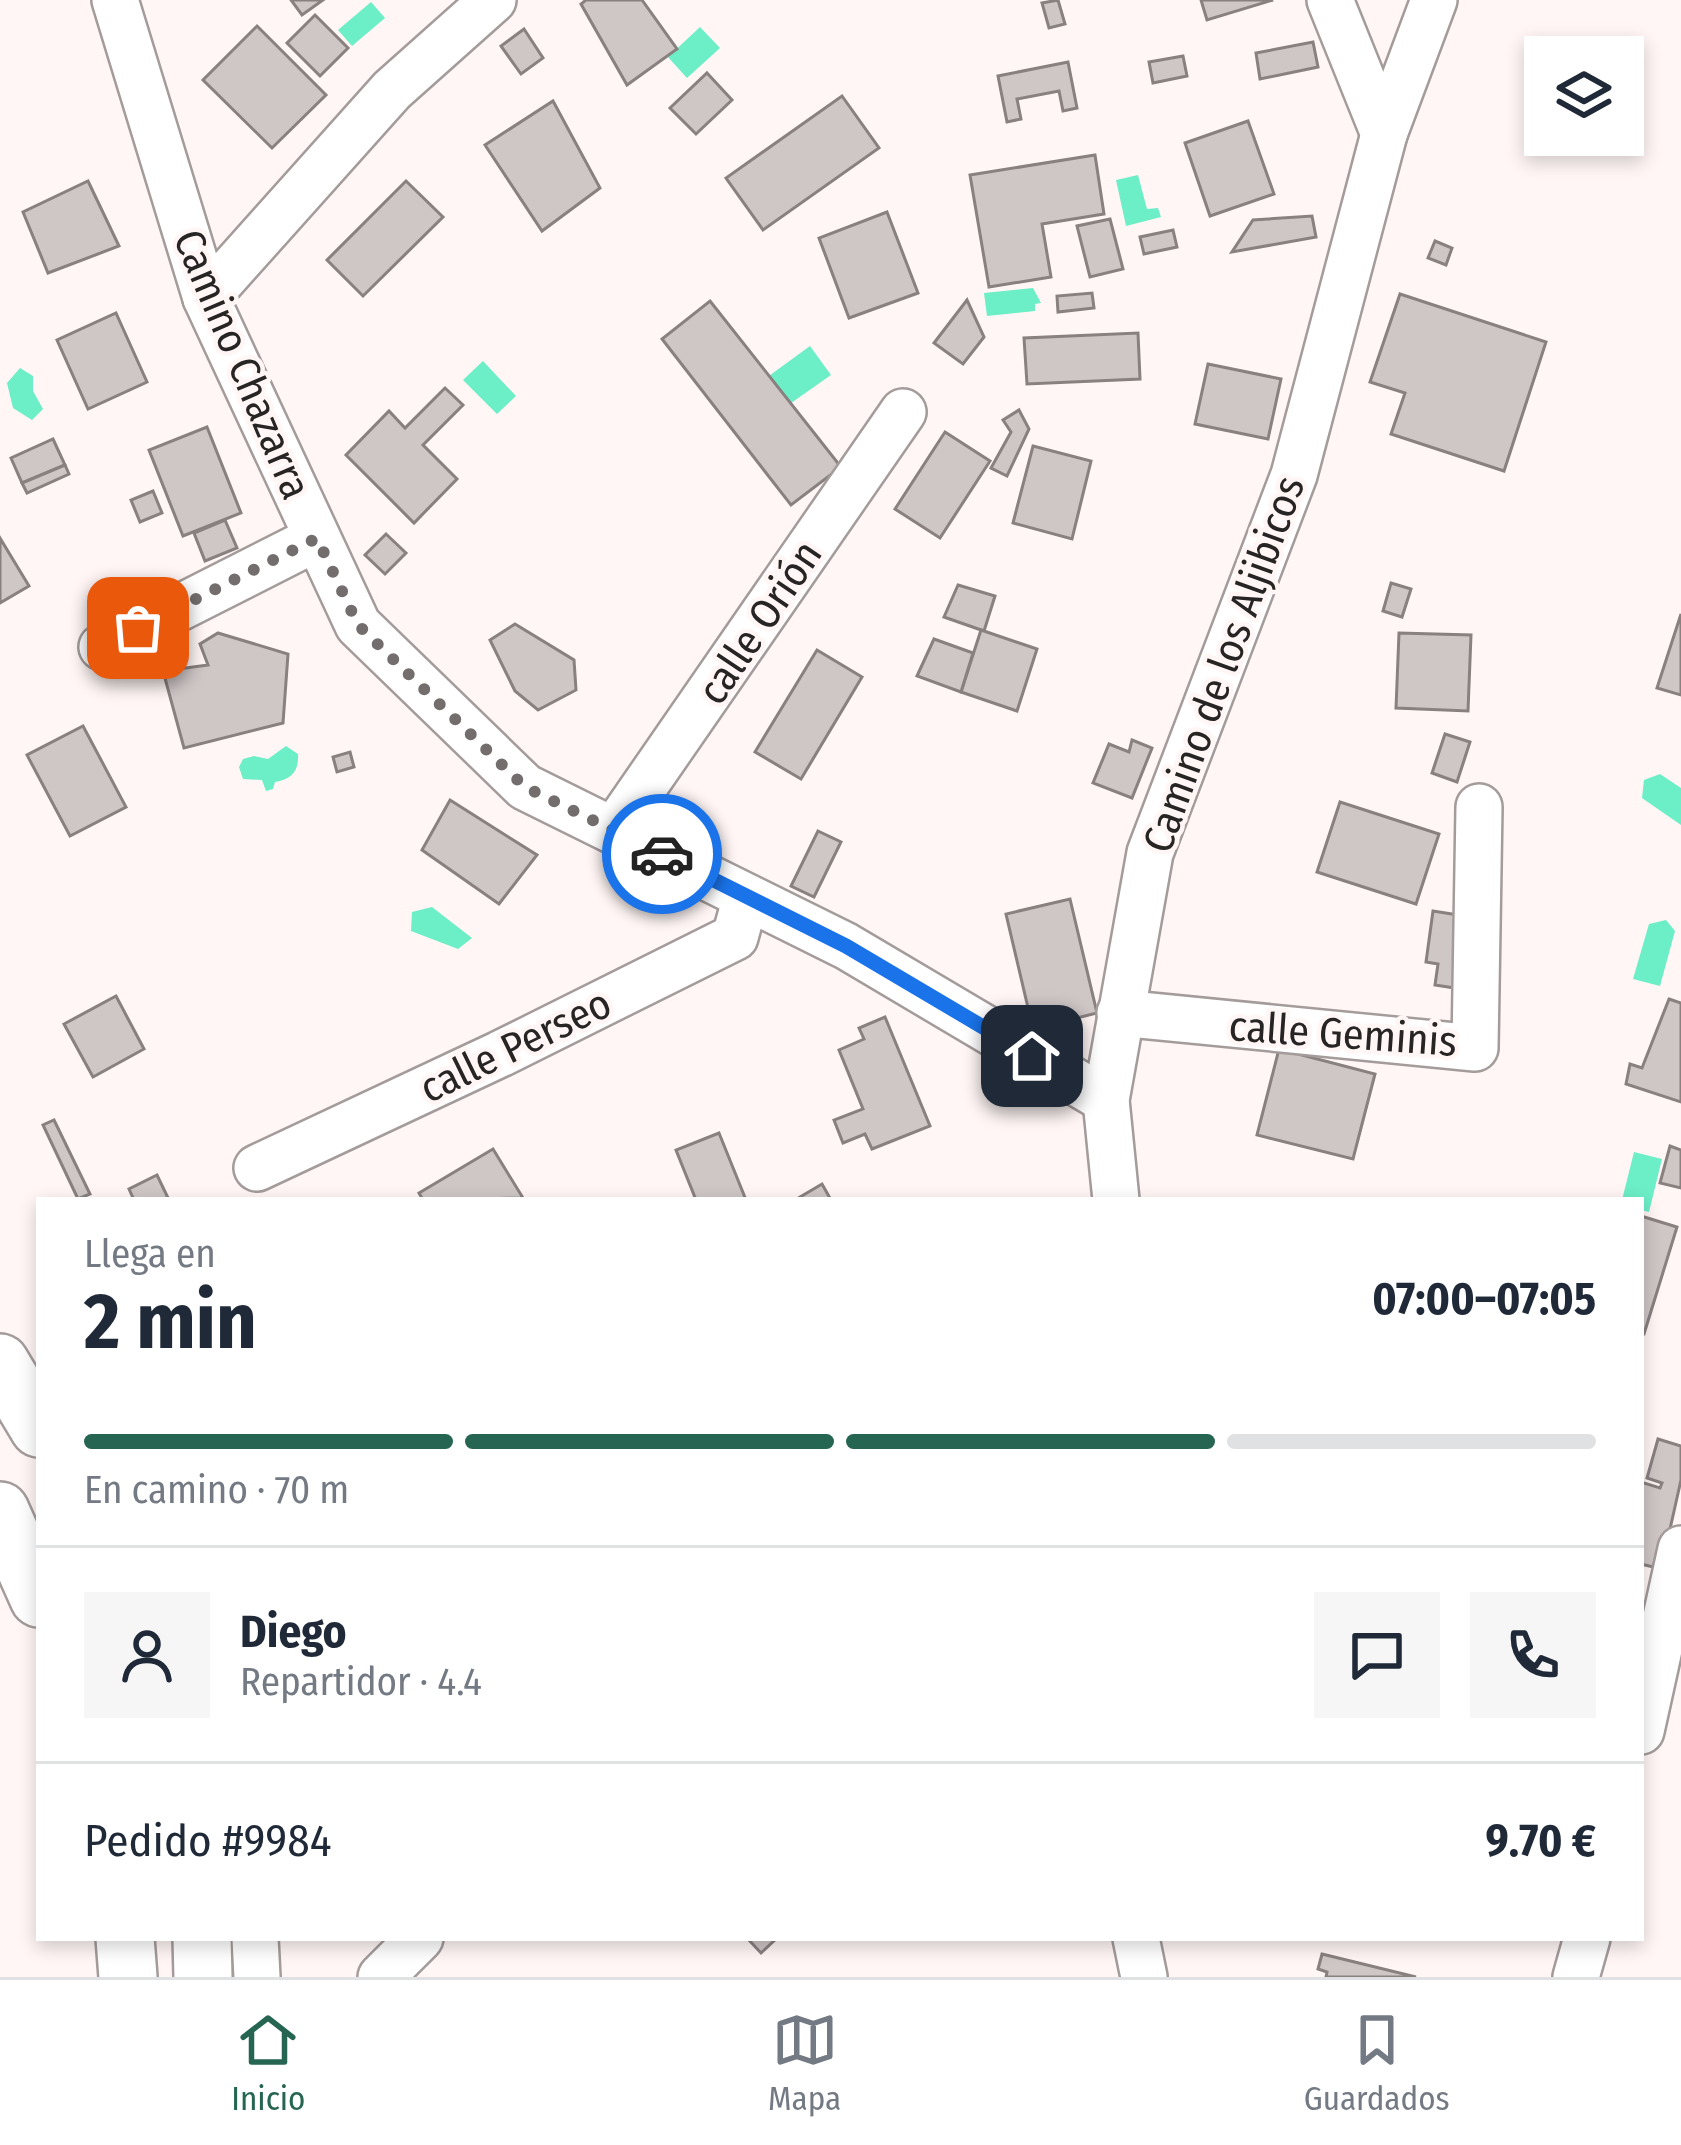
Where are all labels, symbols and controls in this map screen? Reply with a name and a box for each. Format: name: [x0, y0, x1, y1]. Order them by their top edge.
map controls: [1524, 36, 1644, 156]
button: layers: [1524, 36, 1644, 156]
street label: Camino Chazarra: [163, 222, 321, 506]
street label: Camino de los Aljibicos: [1133, 469, 1315, 859]
street label: calle Orión: [687, 531, 833, 714]
pin: [87, 577, 189, 679]
icon: bag: [105, 595, 171, 661]
courier: [602, 794, 722, 914]
icon: car: [629, 821, 695, 887]
street label: calle Perseo: [412, 978, 619, 1114]
street label: calle Geminis: [1227, 1001, 1459, 1067]
pin: [981, 1005, 1083, 1107]
icon: home: [999, 1023, 1065, 1089]
text: Llega en: [84, 1231, 216, 1277]
text: 07:00–07:05: [1372, 1272, 1596, 1326]
text: 2 min: [84, 1275, 257, 1369]
text: En camino · 70 m: [84, 1467, 349, 1513]
button: person: [84, 1592, 210, 1718]
button: chat: [1314, 1592, 1440, 1718]
button: phone: [1470, 1592, 1596, 1718]
text: Diego: [240, 1605, 347, 1659]
text: Repartidor · 4.4: [240, 1659, 482, 1705]
text: Pedido #9984: [84, 1814, 332, 1868]
text: 9.70 €: [1486, 1814, 1596, 1868]
tab: Inicio: [231, 2007, 305, 2119]
tab: Mapa: [768, 2007, 841, 2119]
tab: Guardados: [1304, 2007, 1450, 2119]

